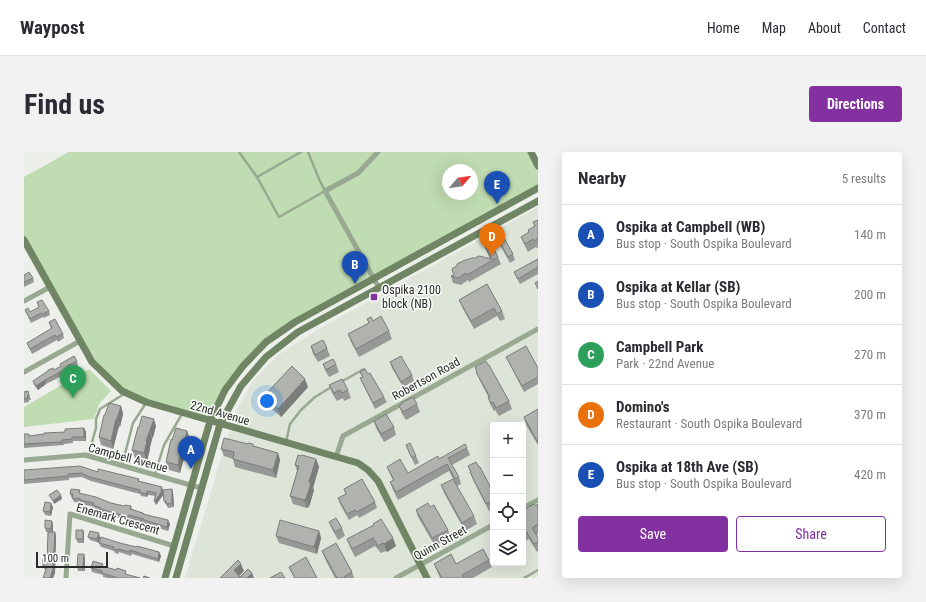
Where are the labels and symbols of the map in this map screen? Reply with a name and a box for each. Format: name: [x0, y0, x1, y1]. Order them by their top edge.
north arrow: [442, 164, 478, 200]
pin: E: [484, 171, 510, 204]
pin: D: [479, 223, 505, 256]
pin: B: [342, 251, 368, 284]
place label: Ospika 2100 block (NB): [382, 283, 441, 311]
marker: Ospika 2100 block (NB): [369, 292, 379, 302]
street label: Robertson Road: [390, 355, 462, 403]
pin: C: [60, 365, 86, 398]
your location: [257, 391, 277, 411]
street label: 22nd Avenue: [189, 398, 252, 428]
pin: A: [178, 436, 204, 469]
street label: Campbell Avenue: [87, 441, 170, 475]
street label: Enemark Crescent: [75, 500, 162, 538]
street label: Quinn Street: [411, 523, 469, 563]
scale bar: [36, 550, 108, 569]

